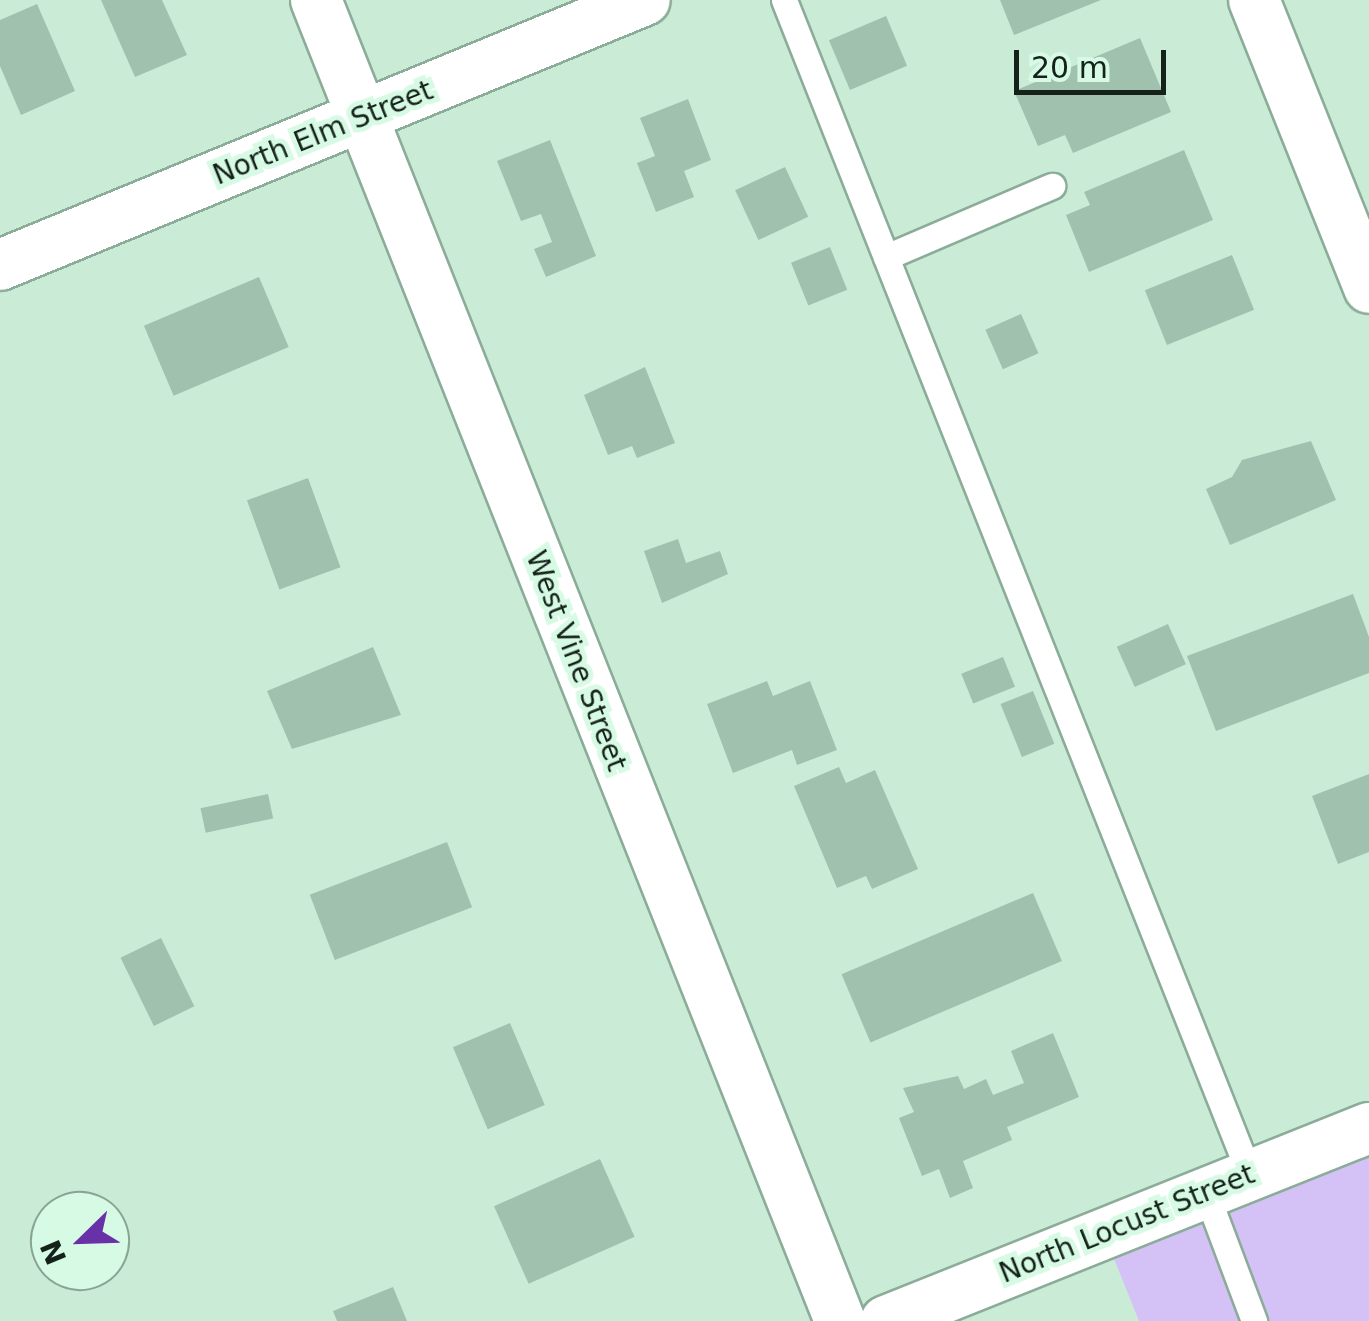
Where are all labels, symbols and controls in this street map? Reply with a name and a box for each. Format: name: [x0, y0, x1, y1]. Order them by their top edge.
scale bar: [1019, 30, 1172, 92]
text: 20 m: [1031, 50, 1108, 85]
street label: North Elm Street: [208, 74, 438, 192]
street label: West Vine Street: [519, 546, 633, 776]
street label: North Locust Street: [995, 1157, 1259, 1291]
north arrow: [30, 1191, 130, 1291]
text: N: [34, 1235, 74, 1269]

